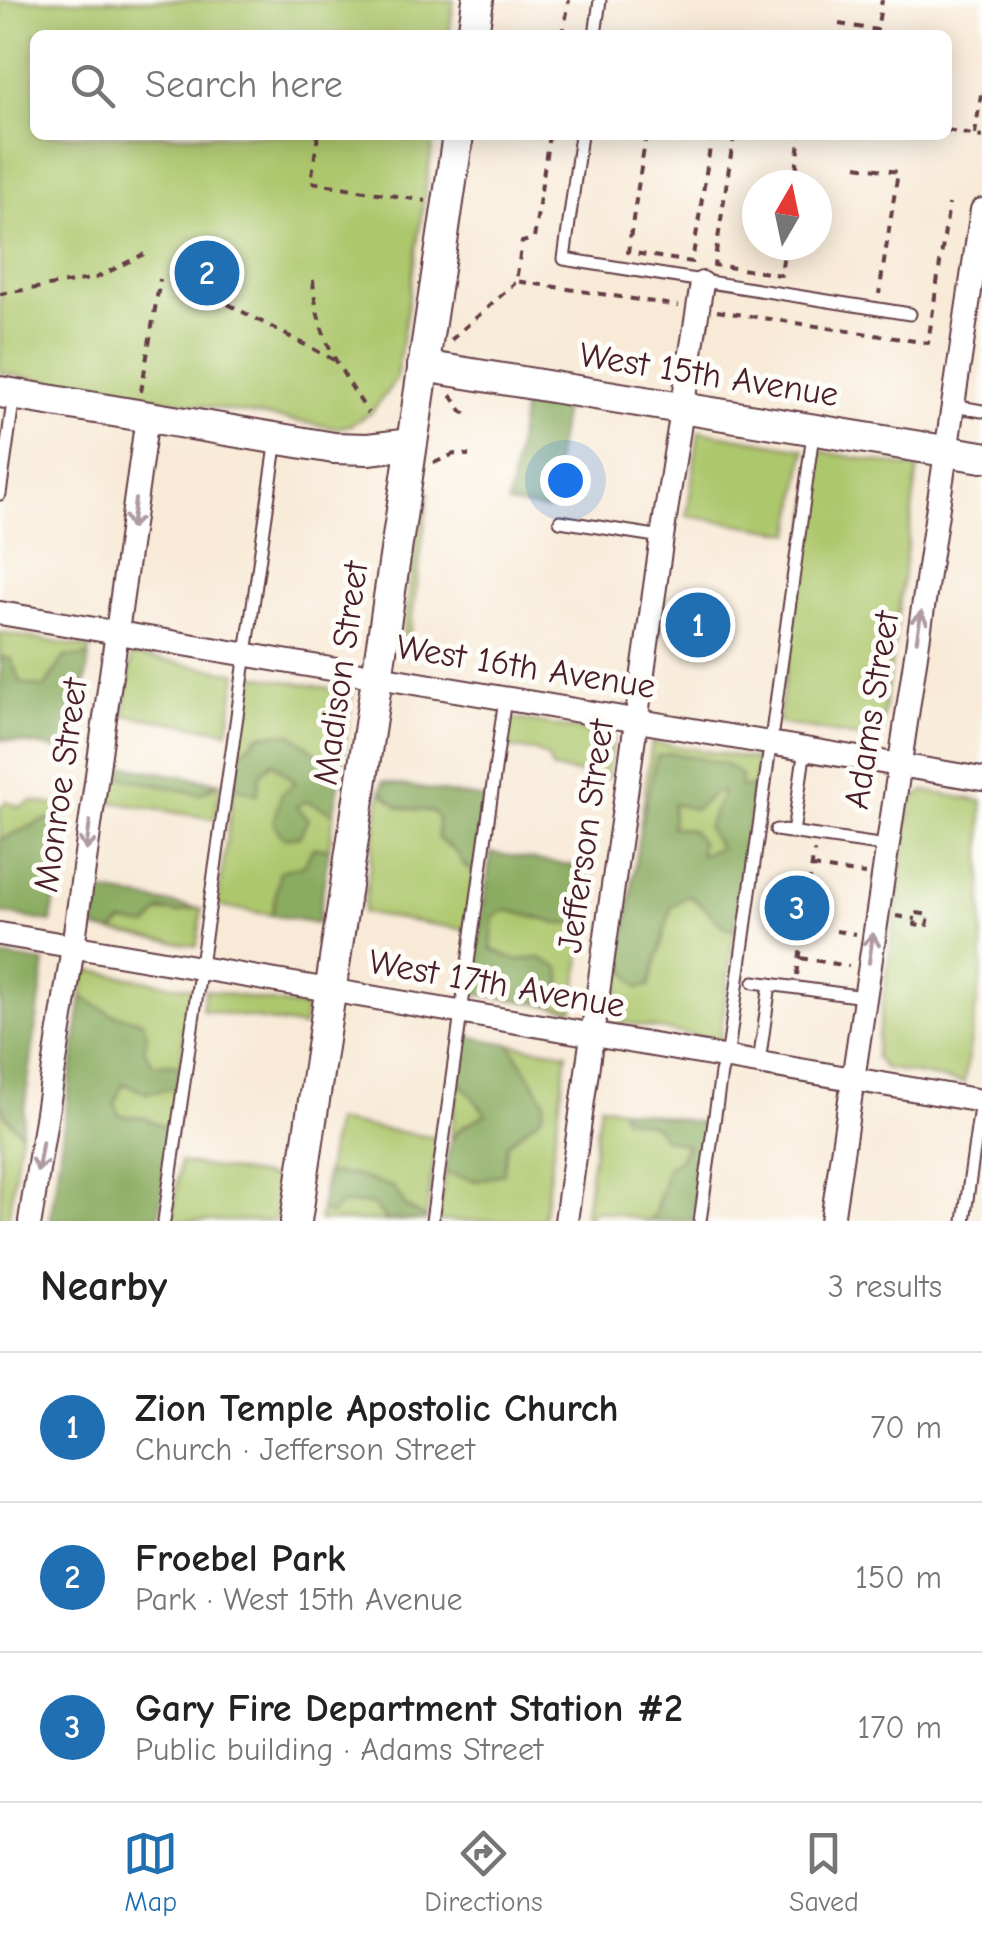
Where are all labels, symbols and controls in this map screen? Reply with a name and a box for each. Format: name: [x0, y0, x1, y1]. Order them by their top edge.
search box: [30, 30, 952, 140]
icon: search: [65, 58, 120, 113]
text: Search here: [145, 63, 343, 107]
north arrow: [742, 170, 832, 260]
pin: 2: [174, 236, 240, 310]
street label: West 15th Avenue: [577, 334, 841, 415]
your location: [540, 455, 591, 506]
one-way arrow: [124, 497, 142, 529]
street label: Madison Street: [304, 558, 377, 788]
pin: 1: [666, 588, 730, 662]
street label: Adams Street: [836, 607, 908, 812]
one-way arrow: [911, 611, 929, 643]
street label: West 16th Avenue: [394, 626, 658, 707]
street label: Monroe Street: [25, 674, 96, 895]
street label: Jefferson Street: [549, 716, 622, 956]
one-way arrow: [79, 819, 97, 851]
pin: 3: [764, 870, 830, 946]
one-way arrow: [863, 932, 881, 964]
street label: West 17th Avenue: [366, 941, 628, 1026]
one-way arrow: [30, 1140, 49, 1173]
text: Nearby: [40, 1262, 167, 1311]
text: 3 results: [828, 1268, 942, 1305]
text: Zion Temple Apostolic Church: [135, 1387, 619, 1431]
text: 1: [66, 1409, 79, 1446]
text: 70 m: [870, 1409, 942, 1446]
text: Church · Jefferson Street: [135, 1431, 475, 1468]
text: Froebel Park: [135, 1537, 345, 1581]
text: 2: [65, 1559, 80, 1596]
text: 150 m: [855, 1559, 942, 1596]
text: Park · West 15th Avenue: [135, 1581, 463, 1618]
text: Gary Fire Department Station #2: [135, 1687, 683, 1731]
text: 3: [65, 1709, 80, 1746]
text: 170 m: [858, 1709, 942, 1746]
text: Public building · Adams Street: [135, 1731, 543, 1768]
tab: Map: [123, 1826, 178, 1918]
tab: Directions: [424, 1826, 543, 1918]
tab: Saved: [789, 1826, 859, 1918]

